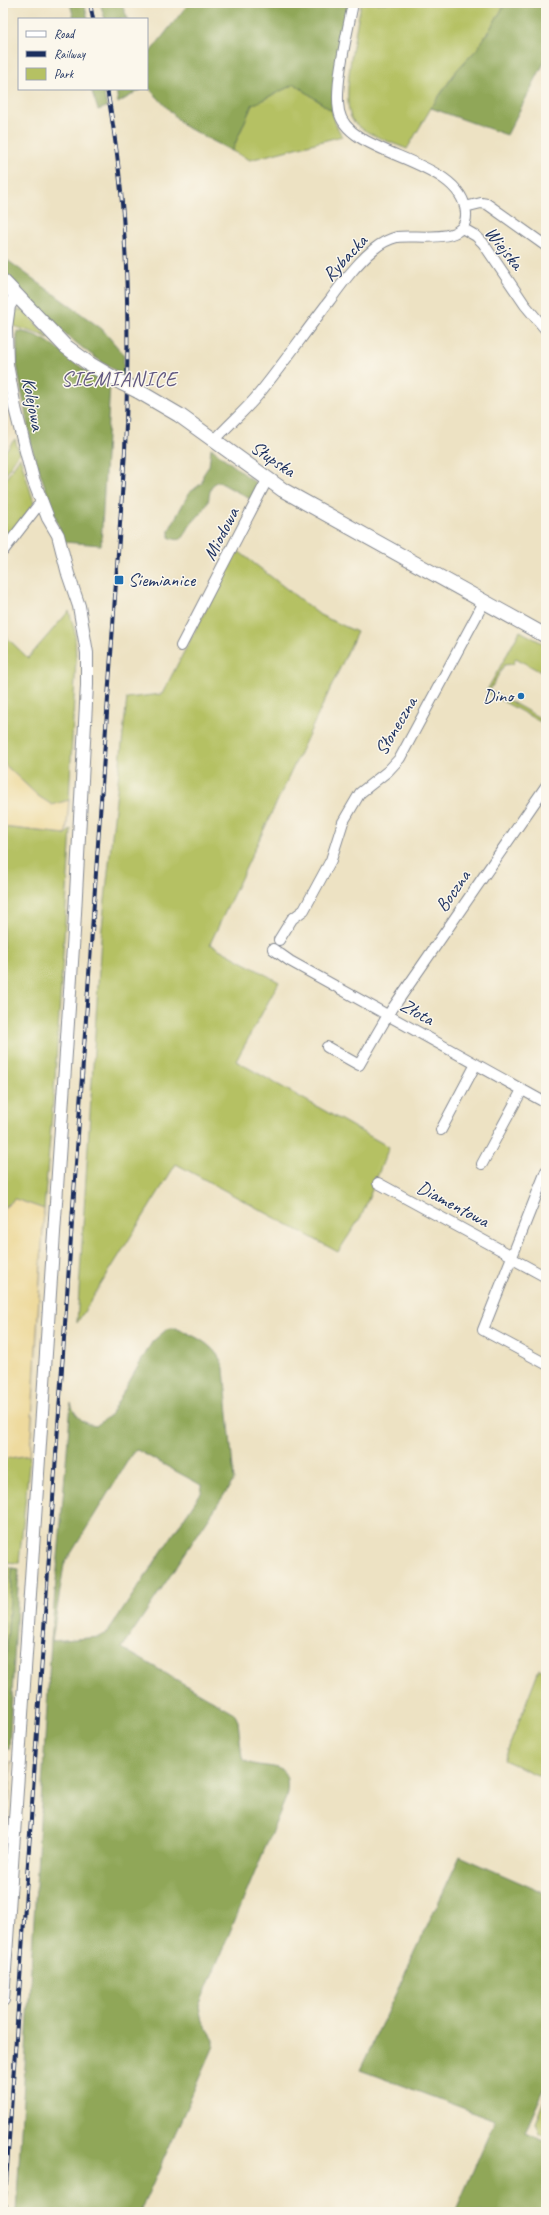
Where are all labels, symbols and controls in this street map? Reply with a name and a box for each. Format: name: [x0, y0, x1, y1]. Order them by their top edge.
legend: [18, 18, 148, 90]
text: Road: [54, 26, 76, 42]
text: Railway: [54, 46, 86, 62]
text: Park: [54, 66, 75, 82]
street label: Wiejska: [479, 221, 530, 276]
street label: Rybacka: [317, 229, 373, 286]
district label: SIEMIANICE: [61, 366, 179, 392]
street label: Kolejowa: [16, 376, 50, 434]
street label: Słupska: [246, 435, 301, 483]
street label: Miodowa: [197, 502, 245, 565]
place label: Siemianice: [128, 568, 197, 592]
marker: Siemianice: [113, 574, 125, 586]
place label: Dino: [483, 684, 515, 708]
street label: Słoneczna: [369, 691, 424, 760]
marker: Dino: [516, 691, 526, 701]
street label: Boczna: [430, 864, 477, 917]
street label: Złota: [396, 993, 439, 1032]
street label: Diamentowa: [413, 1175, 494, 1234]

